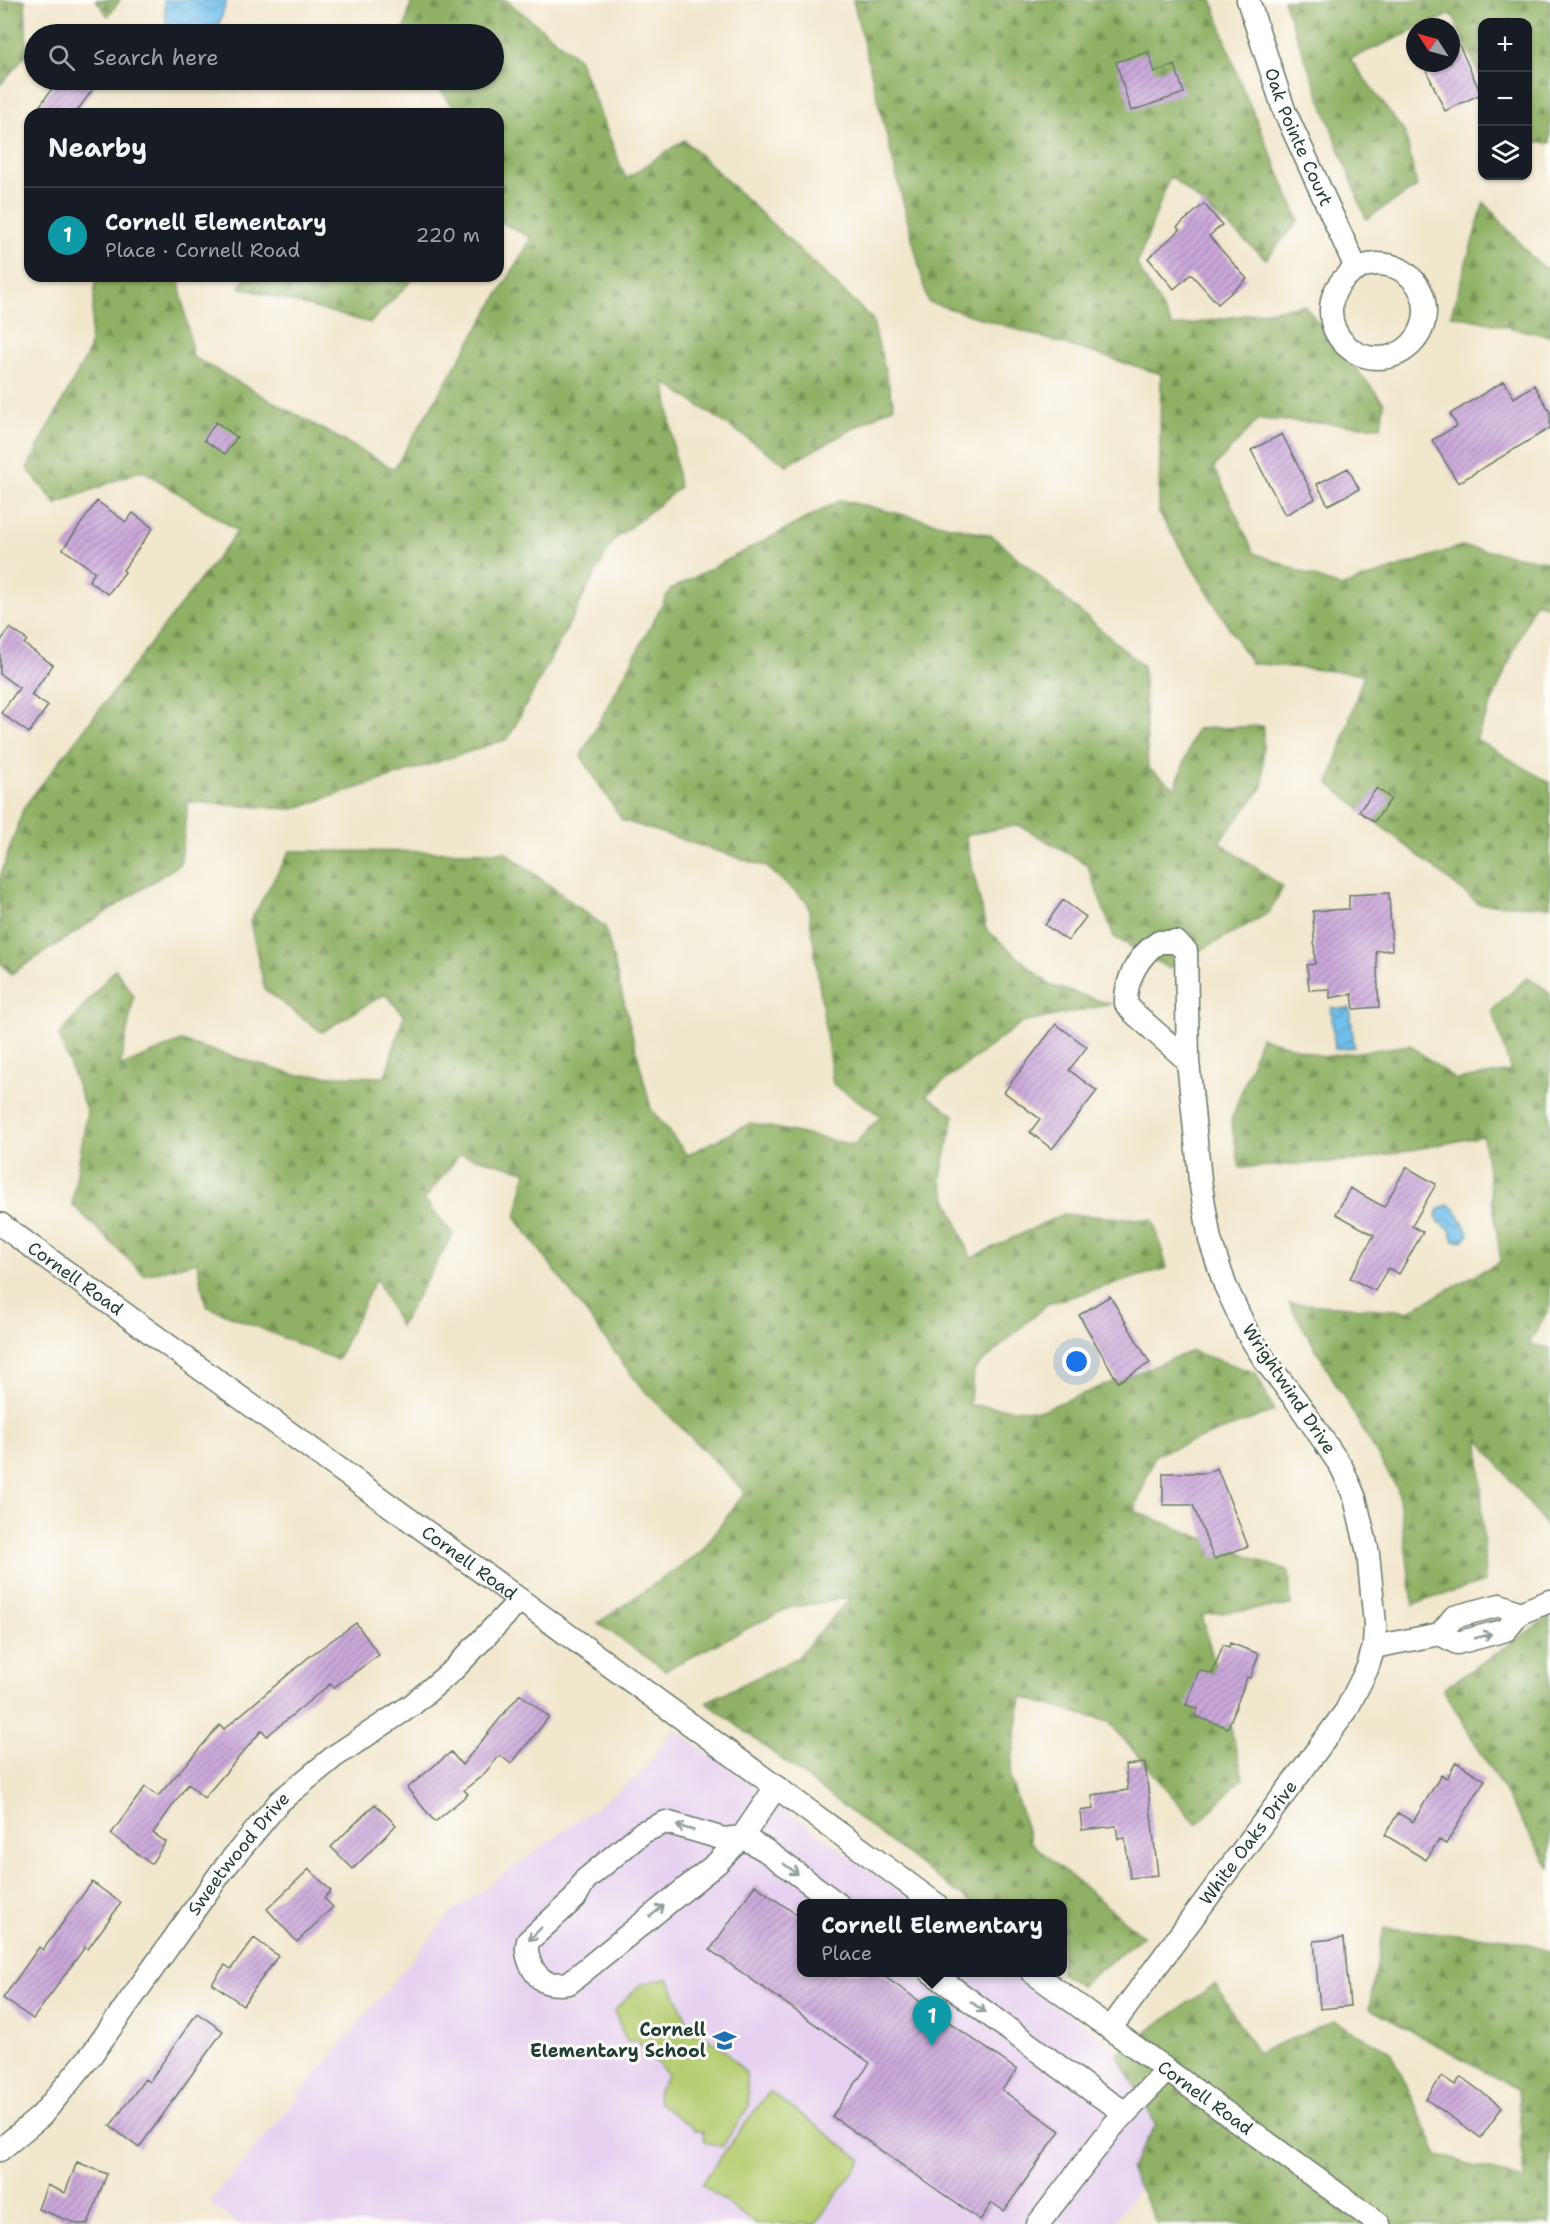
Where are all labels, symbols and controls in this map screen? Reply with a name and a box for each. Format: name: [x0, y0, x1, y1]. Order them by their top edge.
north arrow: [1406, 18, 1460, 72]
map controls: [1478, 18, 1532, 180]
button: +: [1478, 18, 1532, 72]
search box: [24, 24, 504, 90]
icon: search: [45, 41, 78, 74]
text: Search here: [93, 43, 219, 72]
street label: Oak Pointe Court: [1259, 65, 1338, 210]
button: −: [1478, 72, 1532, 126]
button: layers: [1478, 126, 1532, 180]
text: Nearby: [48, 130, 147, 165]
text: Cornell Elementary: [105, 208, 327, 237]
text: 1: [63, 222, 72, 248]
text: 220 m: [416, 222, 480, 248]
text: Place · Cornell Road: [105, 237, 300, 263]
street label: Cornell Road: [23, 1236, 128, 1321]
street label: Wrightwind Drive: [1236, 1319, 1342, 1459]
your location: [1062, 1347, 1091, 1376]
street label: Cornell Road: [417, 1520, 522, 1606]
one-way arrow: [1473, 1630, 1492, 1642]
street label: White Oaks Drive: [1194, 1775, 1303, 1910]
street label: Sweetwood Drive: [182, 1786, 294, 1920]
one-way arrow: [676, 1821, 695, 1833]
one-way arrow: [782, 1862, 798, 1875]
popup: [797, 1899, 1067, 1977]
one-way arrow: [649, 1905, 665, 1918]
text: Cornell Elementary: [821, 1911, 1043, 1940]
one-way arrow: [528, 1926, 542, 1941]
text: Place: [821, 1940, 872, 1966]
pin: 1: [912, 1996, 952, 2046]
one-way arrow: [970, 2001, 986, 2014]
place label: Cornell Elementary School: [530, 2018, 706, 2063]
school or university icon: Cornell Elementary School: [711, 2027, 737, 2053]
street label: Cornell Road: [1153, 2055, 1258, 2140]

